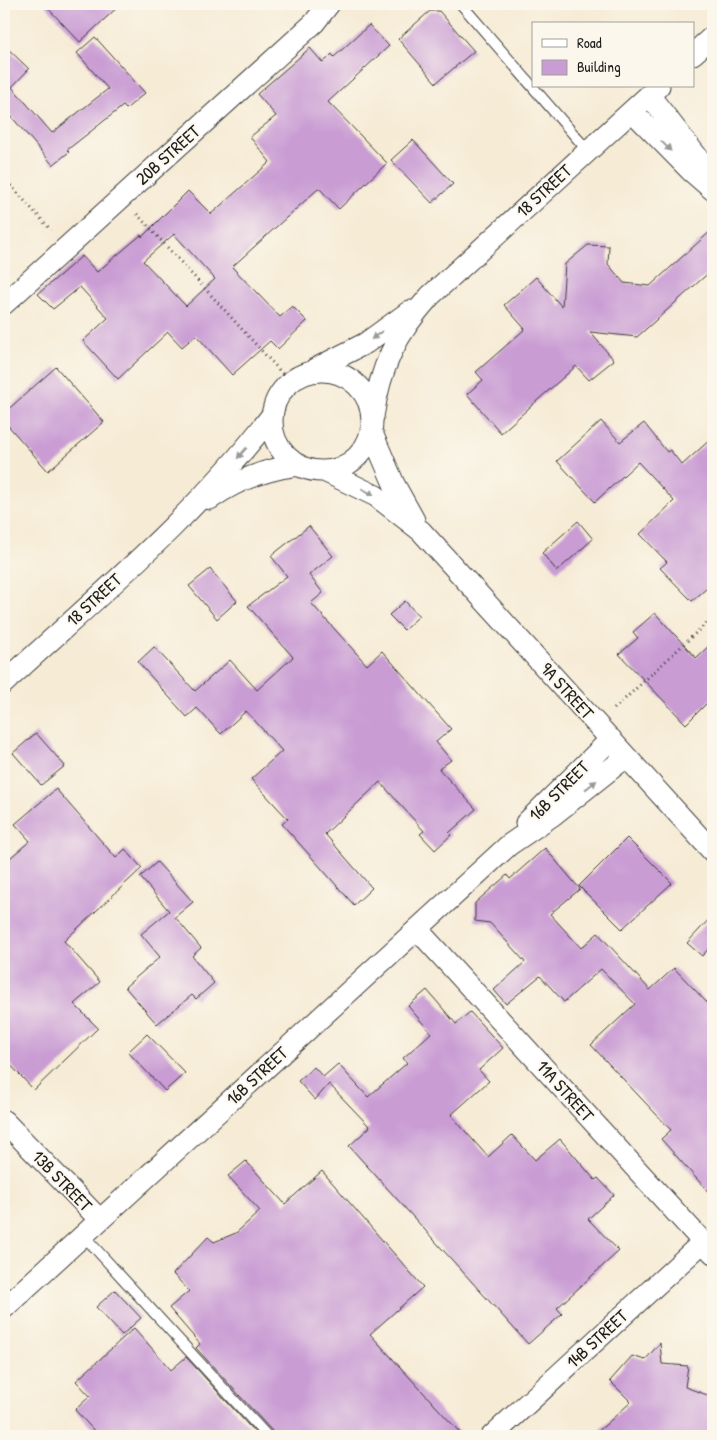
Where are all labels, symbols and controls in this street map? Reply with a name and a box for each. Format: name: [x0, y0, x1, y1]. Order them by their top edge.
legend: [532, 22, 694, 88]
text: Road: [577, 32, 602, 53]
text: Building: [577, 56, 621, 77]
street label: 20B STREET: [130, 119, 206, 190]
one-way arrow: [660, 139, 672, 151]
street label: 18 STREET: [510, 158, 577, 223]
one-way arrow: [370, 330, 384, 340]
one-way arrow: [236, 447, 247, 460]
one-way arrow: [360, 488, 375, 496]
street label: 18 STREET: [60, 567, 127, 632]
street label: 9A STREET: [535, 657, 600, 725]
street label: 16B STREET: [523, 754, 595, 826]
one-way arrow: [584, 779, 597, 790]
street label: 16B STREET: [220, 1040, 293, 1111]
street label: 11A STREET: [531, 1054, 600, 1127]
street label: 13B STREET: [27, 1144, 99, 1217]
street label: 14B STREET: [560, 1303, 633, 1374]

